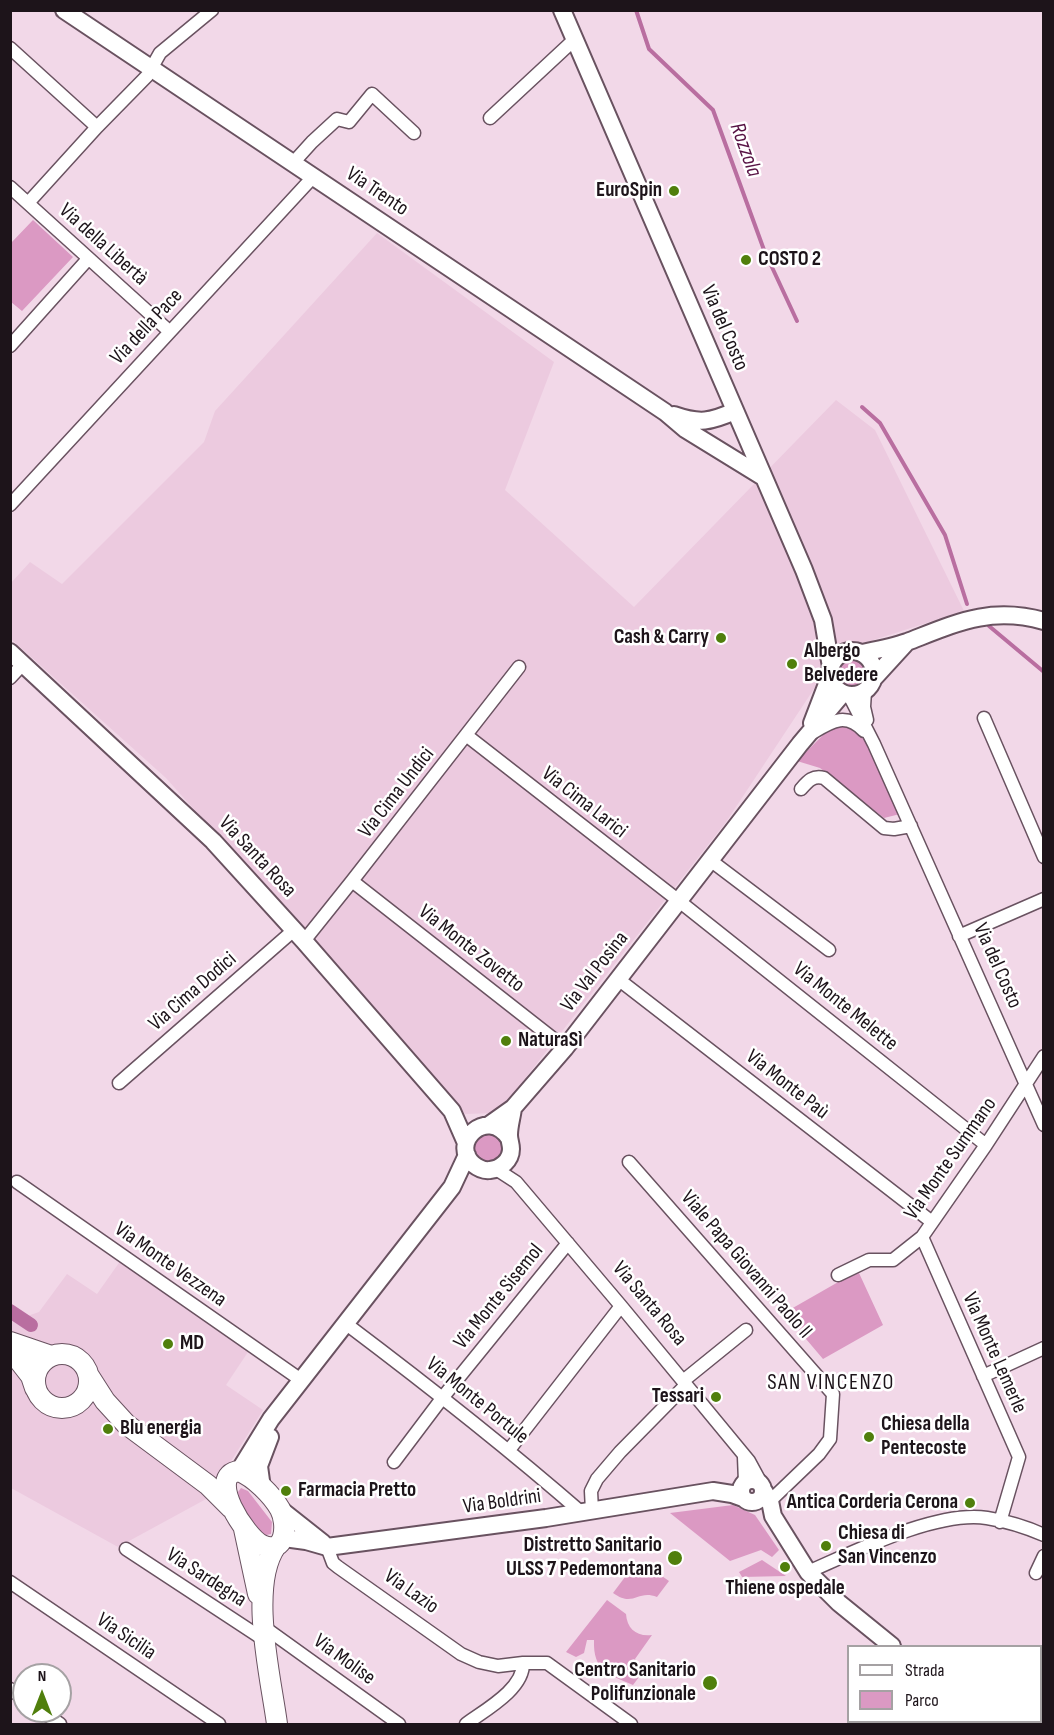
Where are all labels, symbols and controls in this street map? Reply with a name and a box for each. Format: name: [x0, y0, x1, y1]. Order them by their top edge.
water label: Rozzola: [723, 119, 767, 181]
street label: Via Trento: [341, 162, 413, 222]
place label: EuroSpin: [596, 178, 662, 204]
marker: EuroSpin: [667, 184, 681, 198]
street label: Via della Libertà: [53, 199, 153, 291]
place label: COSTO 2: [758, 247, 821, 273]
marker: COSTO 2: [739, 253, 753, 267]
street label: Via del Costo: [695, 281, 753, 375]
street label: Via della Pace: [106, 284, 188, 370]
place label: Cash & Carry: [614, 625, 709, 651]
marker: Cash & Carry: [714, 631, 728, 645]
place label: Albergo Belvedere: [804, 639, 878, 689]
marker: Albergo Belvedere: [785, 657, 799, 671]
street label: Via Cima Undici: [354, 743, 440, 843]
street label: Via Cima Larici: [536, 762, 632, 844]
street label: Via Santa Rosa: [213, 811, 301, 903]
street label: Via Monte Zovetto: [413, 900, 529, 998]
street label: Via del Costo: [967, 920, 1027, 1012]
street label: Via Val Posina: [556, 927, 634, 1017]
street label: Via Cima Dodici: [144, 947, 242, 1037]
street label: Via Monte Melette: [788, 957, 902, 1057]
place label: NaturaSì: [518, 1028, 582, 1054]
marker: NaturaSì: [499, 1034, 513, 1048]
street label: Via Monte Paù: [740, 1045, 834, 1125]
street label: Via Monte Summano: [899, 1093, 1003, 1225]
street label: Viale Papa Giovanni Paolo II: [675, 1186, 817, 1344]
street label: Via Monte Vezzena: [109, 1217, 231, 1313]
street label: Via Monte Sisemol: [449, 1239, 549, 1355]
street label: Via Santa Rosa: [606, 1257, 692, 1351]
street label: Via Monte Lemerle: [956, 1289, 1032, 1417]
place label: MD: [180, 1331, 204, 1357]
marker: MD: [161, 1337, 175, 1351]
street label: Via Monte Portule: [421, 1352, 533, 1450]
district label: SAN VINCENZO: [767, 1370, 895, 1396]
place label: Tessari: [652, 1384, 704, 1410]
marker: Tessari: [709, 1390, 723, 1404]
place label: Chiesa della Pentecoste: [881, 1412, 970, 1462]
place label: Blu energia: [120, 1416, 202, 1442]
marker: Blu energia: [101, 1422, 115, 1436]
marker: Chiesa della Pentecoste: [862, 1430, 876, 1444]
place label: Farmacia Pretto: [298, 1478, 416, 1504]
marker: Farmacia Pretto: [279, 1484, 293, 1498]
street label: Via Boldrini: [461, 1484, 543, 1520]
place label: Antica Corderia Cerona: [787, 1490, 958, 1516]
marker: Antica Corderia Cerona: [963, 1496, 977, 1510]
place label: Chiesa di San Vincenzo: [838, 1521, 937, 1571]
place label: Distretto Sanitario ULSS 7 Pedemontana: [506, 1533, 662, 1583]
marker: Chiesa di San Vincenzo: [819, 1539, 833, 1553]
street label: Via Sardegna: [161, 1543, 251, 1613]
marker: Distretto Sanitario ULSS 7 Pedemontana: [666, 1549, 684, 1567]
marker: Thiene ospedale: [778, 1560, 792, 1574]
street label: Via Lazio: [379, 1564, 443, 1620]
place label: Thiene ospedale: [725, 1576, 845, 1602]
street label: Via Sicilia: [91, 1608, 161, 1666]
street label: Via Molise: [308, 1629, 380, 1691]
legend: [847, 1645, 1042, 1723]
place label: Centro Sanitario Polifunzionale: [574, 1658, 696, 1708]
text: Strada: [905, 1660, 944, 1681]
north arrow: [12, 1663, 72, 1723]
text: N: [38, 1667, 46, 1686]
marker: Centro Sanitario Polifunzionale: [701, 1674, 719, 1692]
text: Parco: [905, 1690, 939, 1711]

